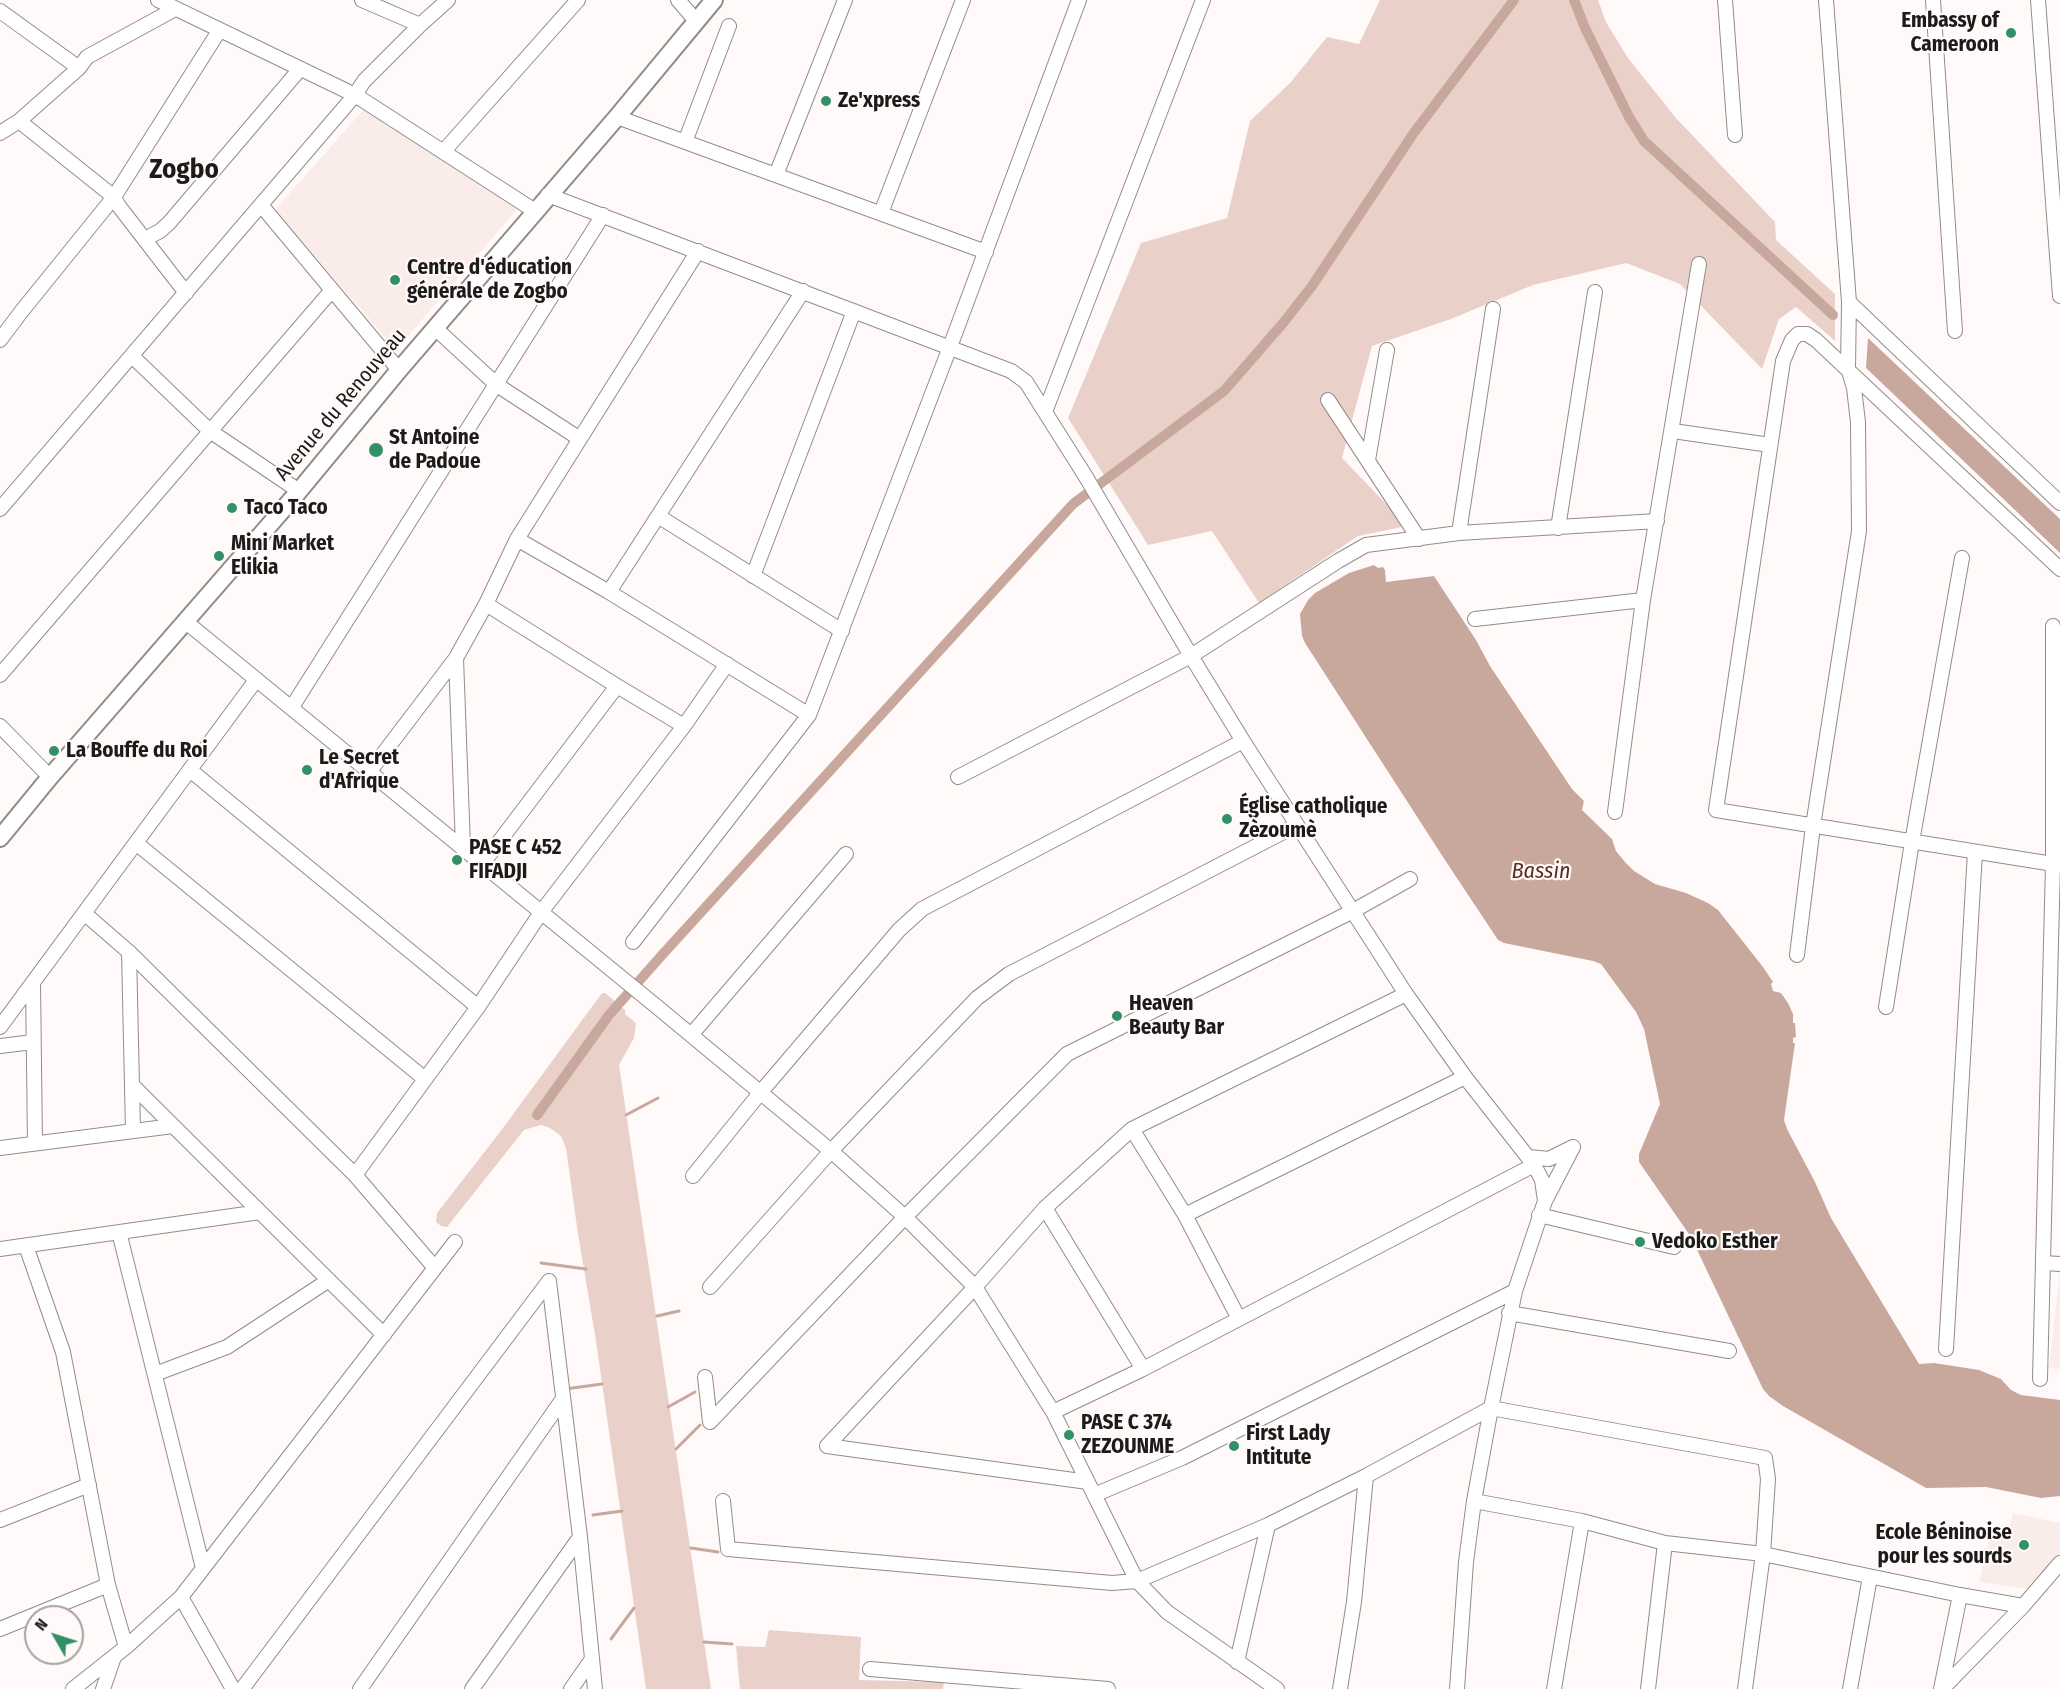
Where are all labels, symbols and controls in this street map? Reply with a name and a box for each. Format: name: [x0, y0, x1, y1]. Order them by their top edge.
place label: Embassy of Cameroon: [1901, 8, 1999, 58]
marker: Embassy of Cameroon: [2004, 26, 2018, 40]
place label: Ze'xpress: [838, 88, 920, 114]
marker: Ze'xpress: [819, 94, 833, 108]
district label: Zogbo: [149, 154, 219, 186]
place label: Centre d'éducation générale de Zogbo: [407, 255, 572, 305]
marker: Centre d'éducation générale de Zogbo: [388, 273, 402, 287]
street label: Avenue du Renouveau: [270, 324, 412, 486]
place label: St Antoine de Padoue: [389, 425, 481, 475]
marker: St Antoine de Padoue: [367, 441, 385, 459]
place label: Taco Taco: [244, 495, 328, 521]
marker: Taco Taco: [225, 501, 239, 515]
place label: Mini Market Elikia: [231, 531, 334, 581]
marker: Mini Market Elikia: [212, 549, 226, 563]
place label: La Bouffe du Roi: [66, 738, 208, 764]
marker: La Bouffe du Roi: [47, 744, 61, 758]
place label: Le Secret d'Afrique: [319, 745, 399, 795]
marker: Le Secret d'Afrique: [300, 763, 314, 777]
place label: Église catholique Zèzoumè: [1239, 794, 1388, 844]
marker: Église catholique Zèzoumè: [1220, 812, 1234, 826]
place label: PASE C 452 FIFADJI: [469, 835, 562, 885]
marker: PASE C 452 FIFADJI: [450, 853, 464, 867]
water label: Bassin: [1512, 859, 1570, 885]
place label: Heaven Beauty Bar: [1129, 991, 1224, 1041]
marker: Heaven Beauty Bar: [1110, 1009, 1124, 1023]
place label: Vedoko Esther: [1652, 1229, 1778, 1255]
marker: Vedoko Esther: [1633, 1235, 1647, 1249]
place label: PASE C 374 ZEZOUNME: [1081, 1410, 1174, 1460]
place label: First Lady Intitute: [1246, 1421, 1330, 1471]
marker: PASE C 374 ZEZOUNME: [1062, 1428, 1076, 1442]
marker: First Lady Intitute: [1227, 1439, 1241, 1453]
place label: Ecole Béninoise pour les sourds: [1876, 1520, 2012, 1570]
marker: Ecole Béninoise pour les sourds: [2017, 1538, 2031, 1552]
north arrow: [24, 1605, 84, 1665]
text: N: [31, 1615, 52, 1634]

